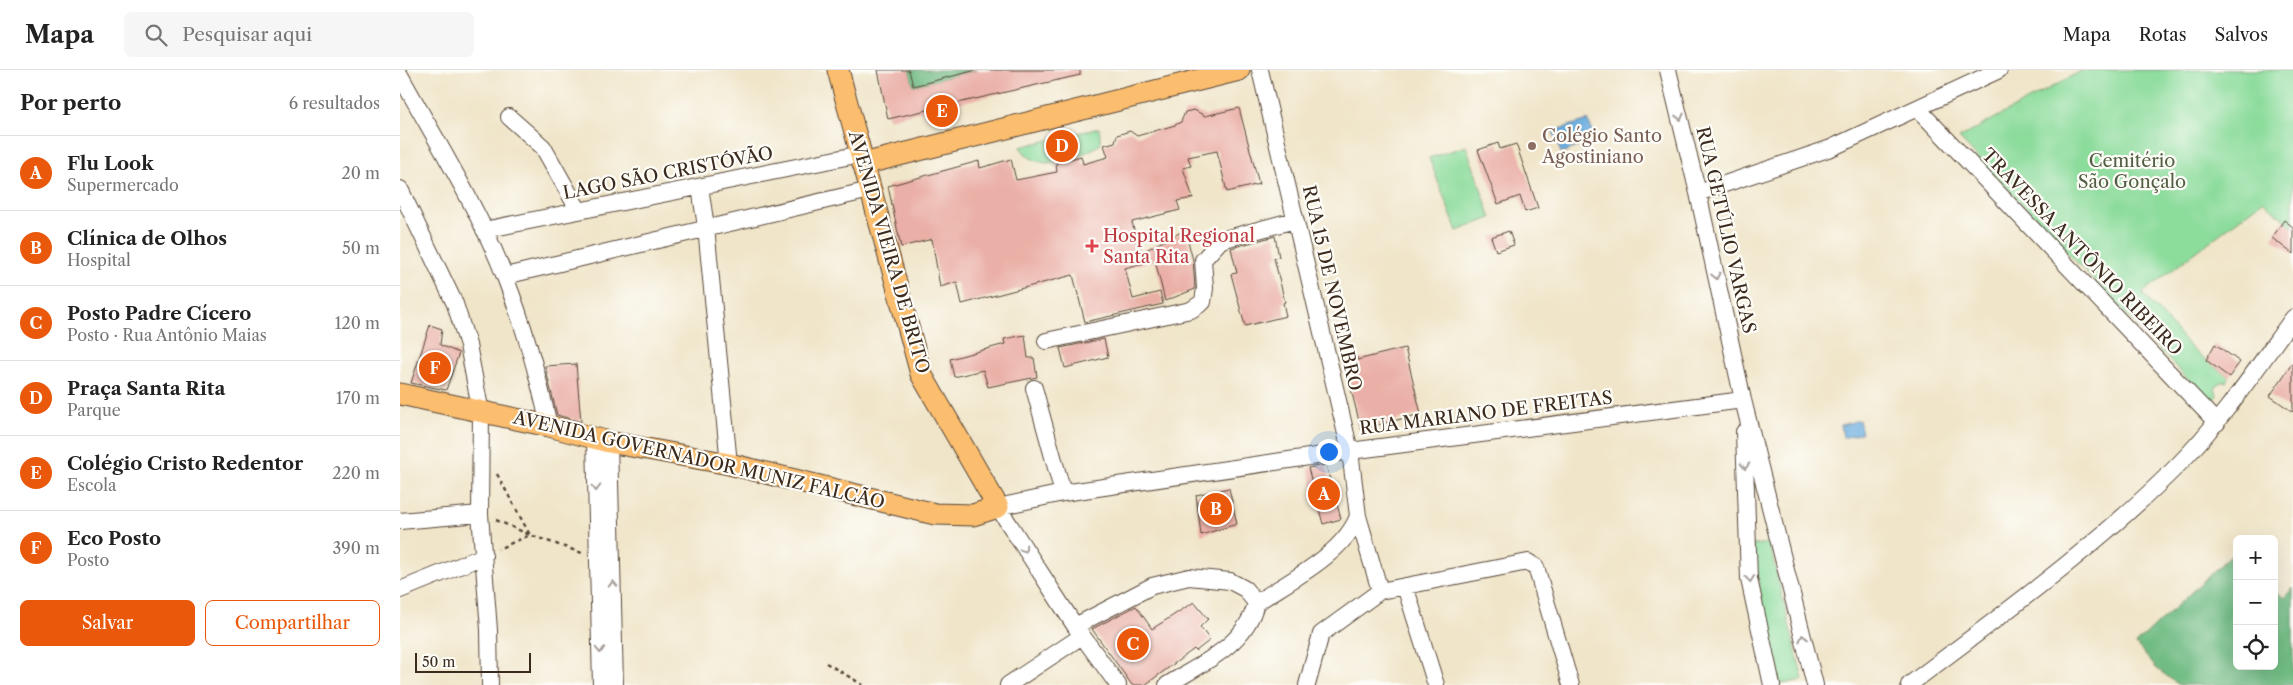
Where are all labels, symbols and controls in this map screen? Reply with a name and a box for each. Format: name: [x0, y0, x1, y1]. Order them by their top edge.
search box: [124, 12, 474, 57]
text: Mapa: [25, 20, 94, 49]
icon: search: [142, 21, 170, 49]
text: Pesquisar aqui: [182, 23, 312, 46]
text: Mapa: [2063, 24, 2111, 46]
text: Rotas: [2139, 24, 2187, 46]
text: Salvos: [2215, 24, 2268, 46]
text: Por perto: [20, 90, 121, 115]
pin: E: [926, 92, 958, 130]
text: 6 resultados: [289, 93, 380, 113]
one-way arrow: [1674, 113, 1685, 122]
street label: RUA GETÚLIO VARGAS: [1691, 124, 1762, 336]
place label: Colégio Santo Agostiniano: [1541, 125, 1662, 168]
street label: AVENIDA VIEIRA DE BRITO: [843, 127, 934, 376]
pin: D: [1046, 127, 1078, 165]
street label: LAGO SÃO CRISTÓVÃO: [561, 140, 775, 204]
marker: Colégio Santo Agostiniano: [1526, 140, 1538, 152]
street label: TRAVESSA ANTÔNIO RIBEIRO: [1977, 143, 2188, 360]
park label: Cemitério São Gonçalo: [2078, 150, 2186, 193]
text: Flu Look: [67, 152, 154, 175]
text: A: [30, 163, 42, 183]
text: 20 m: [341, 163, 380, 183]
text: Supermercado: [67, 175, 179, 195]
street label: RUA 15 DE NOVEMBRO: [1298, 183, 1366, 393]
place label: Hospital Regional Santa Rita: [1103, 225, 1255, 268]
text: Clínica de Olhos: [67, 227, 227, 250]
text: B: [30, 238, 42, 258]
text: 50 m: [342, 238, 380, 258]
marker: Hospital Regional Santa Rita: [1085, 239, 1099, 253]
text: Hospital: [67, 250, 131, 270]
one-way arrow: [1710, 271, 1721, 280]
text: Posto Padre Cícero: [67, 302, 251, 325]
text: C: [30, 313, 42, 333]
text: 120 m: [335, 313, 380, 333]
text: Posto · Rua Antônio Maias: [67, 325, 267, 345]
pin: F: [419, 349, 451, 387]
text: Praça Santa Rita: [67, 377, 225, 400]
street label: RUA MARIANO DE FREITAS: [1358, 387, 1614, 439]
text: D: [29, 388, 43, 408]
text: 170 m: [336, 388, 380, 408]
text: Parque: [67, 400, 121, 420]
street label: AVENIDA GOVERNADOR MUNIZ FALCÃO: [510, 404, 887, 514]
your location: [1316, 439, 1342, 465]
text: Colégio Cristo Redentor: [67, 452, 303, 475]
one-way arrow: [1740, 462, 1751, 470]
text: E: [30, 463, 42, 483]
text: 220 m: [332, 463, 380, 483]
text: Escola: [67, 475, 116, 495]
pin: A: [1308, 475, 1340, 513]
one-way arrow: [591, 484, 601, 492]
pin: B: [1200, 490, 1232, 528]
text: Eco Posto: [67, 527, 161, 550]
map controls: [2233, 535, 2278, 670]
button: +: [2233, 535, 2278, 580]
text: F: [31, 538, 41, 558]
text: 390 m: [333, 538, 380, 558]
one-way arrow: [1017, 544, 1027, 553]
text: Posto: [67, 550, 109, 570]
one-way arrow: [1744, 576, 1755, 584]
one-way arrow: [607, 580, 618, 588]
button: −: [2233, 580, 2278, 625]
button: Salvar: [20, 600, 195, 646]
button: Compartilhar: [205, 600, 380, 646]
pin: C: [1117, 625, 1149, 663]
button: locate: [2233, 625, 2278, 670]
one-way arrow: [1798, 633, 1809, 642]
one-way arrow: [595, 646, 606, 654]
scale bar: [415, 650, 531, 673]
text: 50 m: [422, 653, 455, 671]

